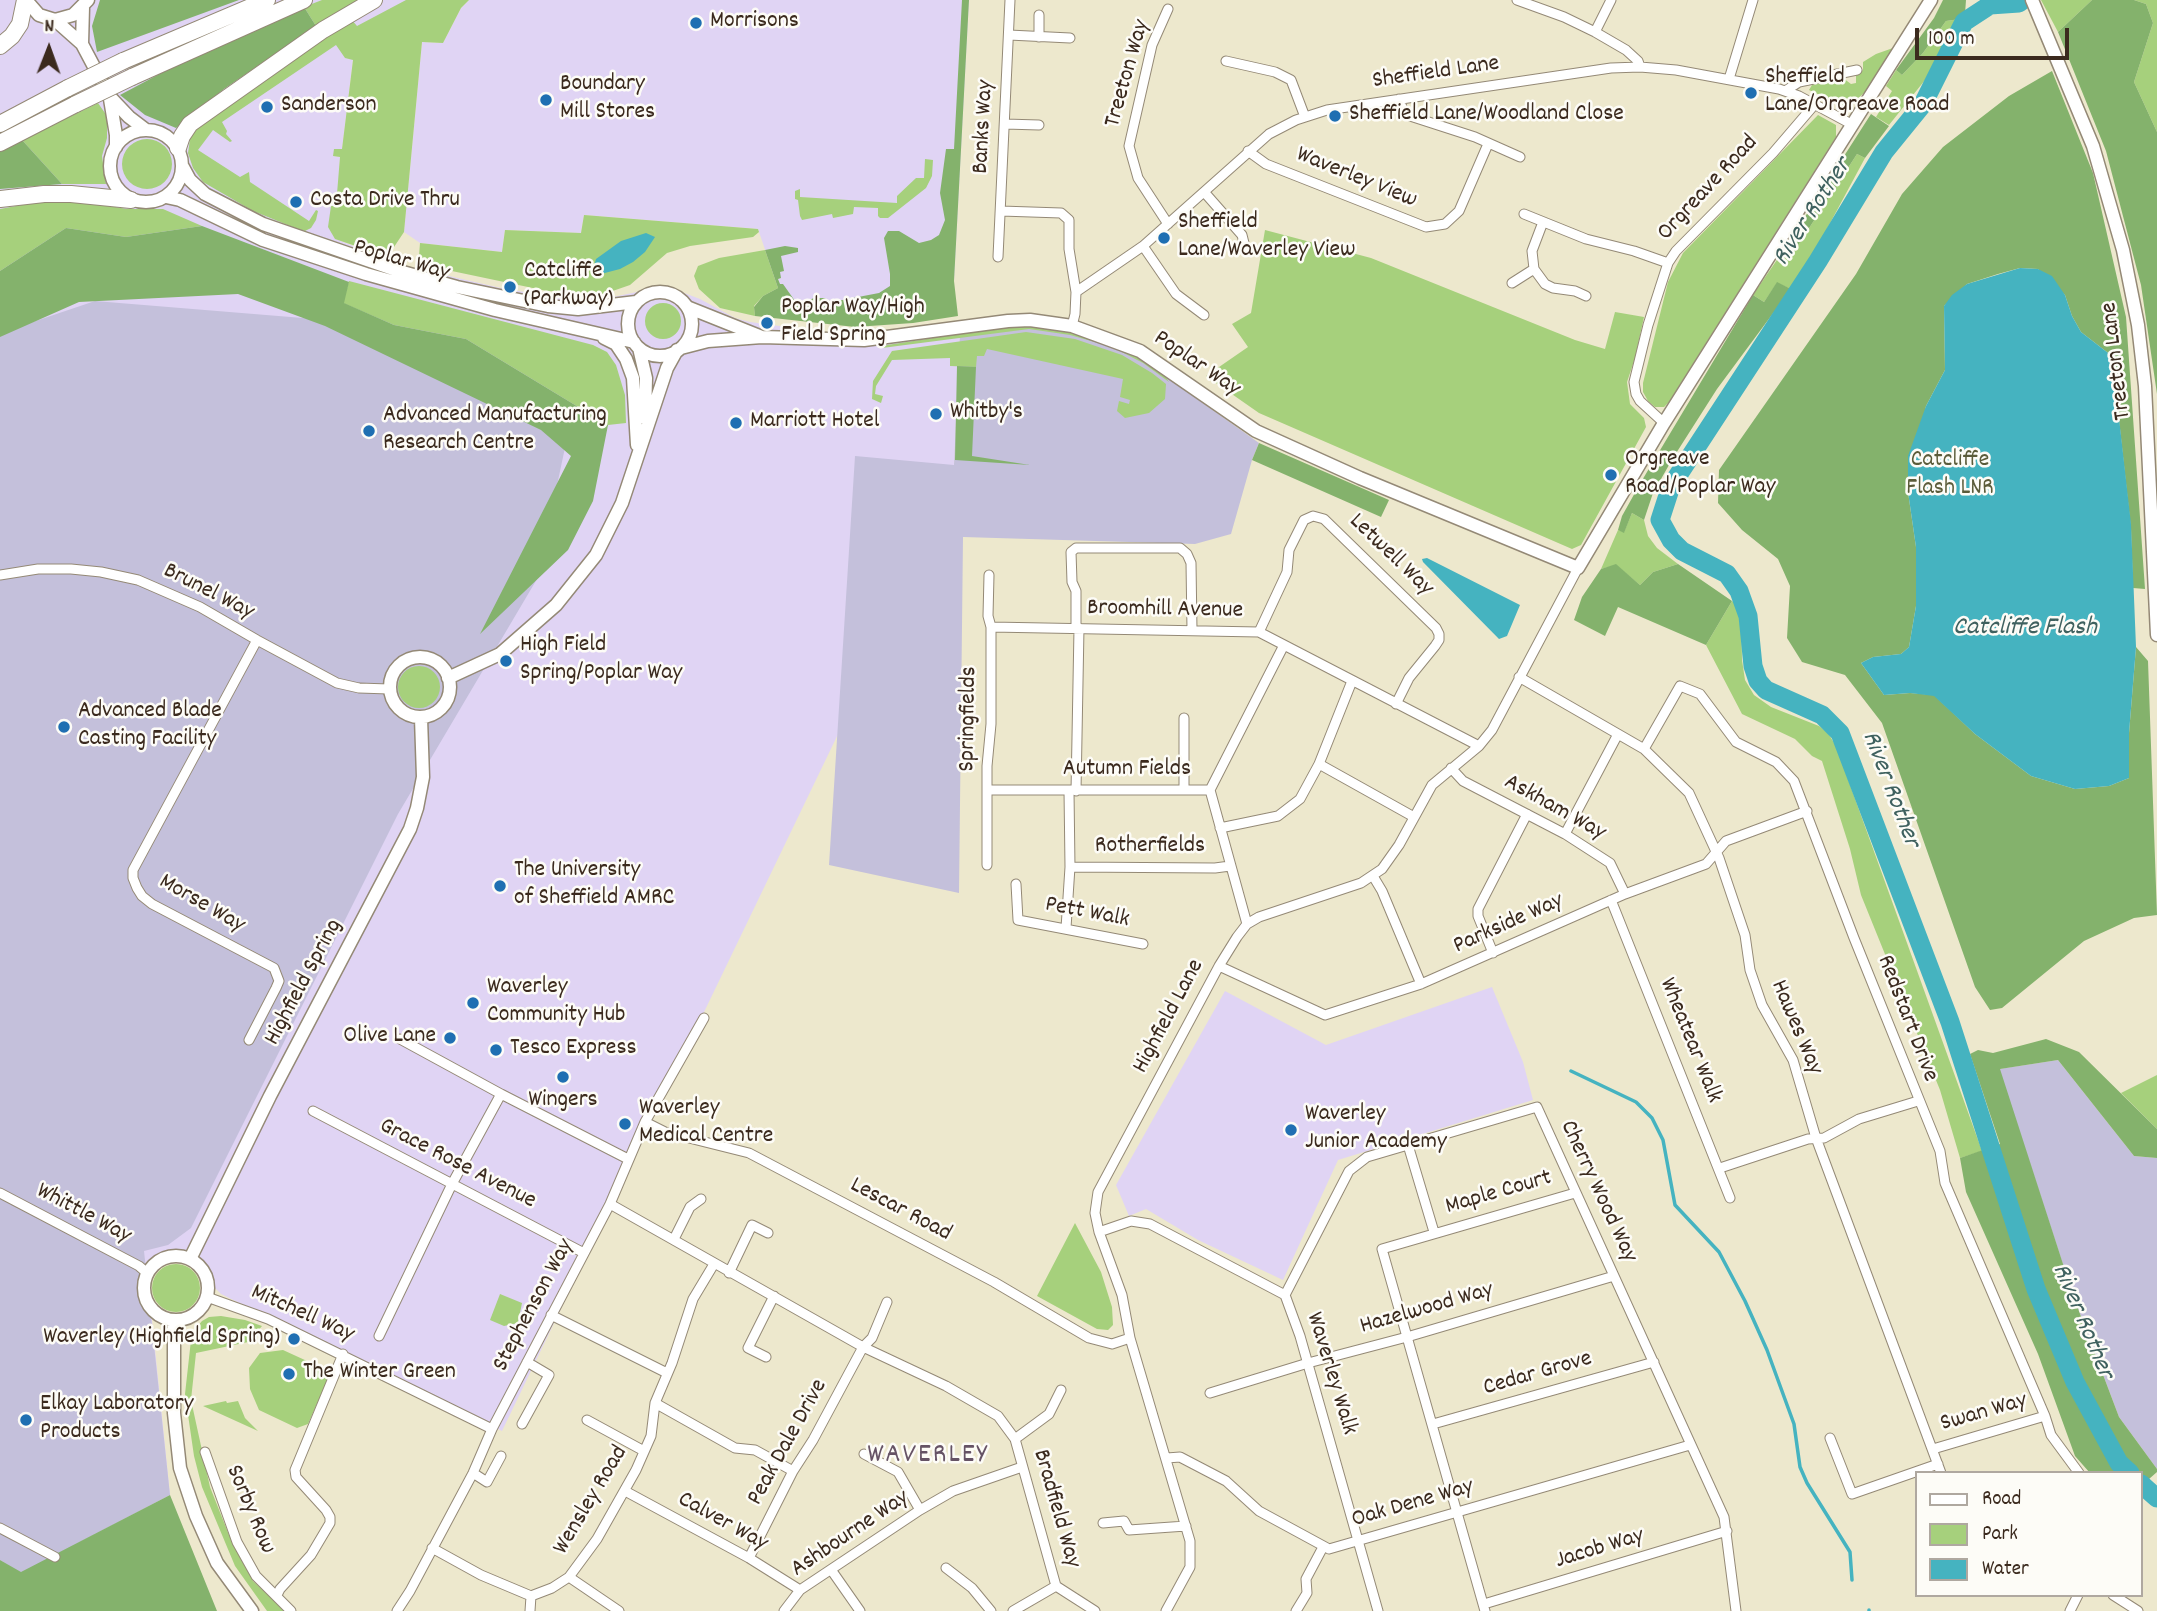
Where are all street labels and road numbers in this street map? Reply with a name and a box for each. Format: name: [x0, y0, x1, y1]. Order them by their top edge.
street label: Treeton Way: [1100, 17, 1158, 131]
street label: Sheffield Lane: [1371, 51, 1501, 97]
street label: Banks Way: [968, 79, 1002, 175]
street label: Orgreave Road: [1652, 130, 1766, 248]
street label: Waverley View: [1291, 142, 1421, 216]
street label: Poplar Way: [350, 235, 452, 289]
street label: Treeton Lane: [2096, 300, 2140, 422]
street label: Poplar Way: [1147, 325, 1245, 405]
street label: Letwell Way: [1342, 509, 1438, 603]
street label: Brunel Way: [158, 558, 258, 628]
street label: Broomhill Avenue: [1087, 595, 1243, 627]
street label: Springfields: [955, 666, 985, 772]
street label: Autumn Fields: [1063, 757, 1191, 785]
street label: Askham Way: [1498, 769, 1610, 849]
street label: Rotherfields: [1095, 834, 1205, 862]
street label: Morse Way: [153, 869, 249, 941]
street label: Parkside Way: [1449, 888, 1569, 962]
street label: Pett Walk: [1042, 892, 1132, 936]
street label: Highfield Spring: [260, 915, 350, 1051]
street label: Redstart Drive: [1869, 952, 1943, 1086]
street label: Highfield Lane: [1128, 955, 1212, 1079]
street label: Wheatear Walk: [1651, 974, 1727, 1108]
street label: Hawes Way: [1762, 976, 1828, 1080]
street label: Grace Rose Avenue: [374, 1113, 540, 1217]
street label: Cherry Wood Way: [1552, 1117, 1642, 1267]
street label: Maple Court: [1443, 1165, 1555, 1223]
street label: Lescar Road: [844, 1172, 956, 1250]
street label: Whittle Way: [31, 1178, 135, 1252]
street label: Stephenson Way: [488, 1235, 582, 1377]
street label: Hazelwood Way: [1357, 1277, 1497, 1343]
street label: Mitchell Way: [246, 1279, 358, 1351]
street label: Waverley Walk: [1298, 1309, 1362, 1439]
street label: Cedar Grove: [1480, 1346, 1596, 1404]
street label: Peak Dale Drive: [743, 1375, 835, 1511]
street label: Swan Way: [1937, 1388, 2031, 1440]
street label: Wensley Road: [548, 1441, 636, 1561]
street label: Bradfield Way: [1024, 1447, 1086, 1571]
street label: Sorby Row: [217, 1461, 281, 1559]
street label: Oak Dene Way: [1349, 1474, 1477, 1536]
street label: Ashbourne Way: [786, 1485, 916, 1585]
street label: Calver Way: [672, 1487, 772, 1559]
street label: Jacob Way: [1552, 1523, 1648, 1577]

